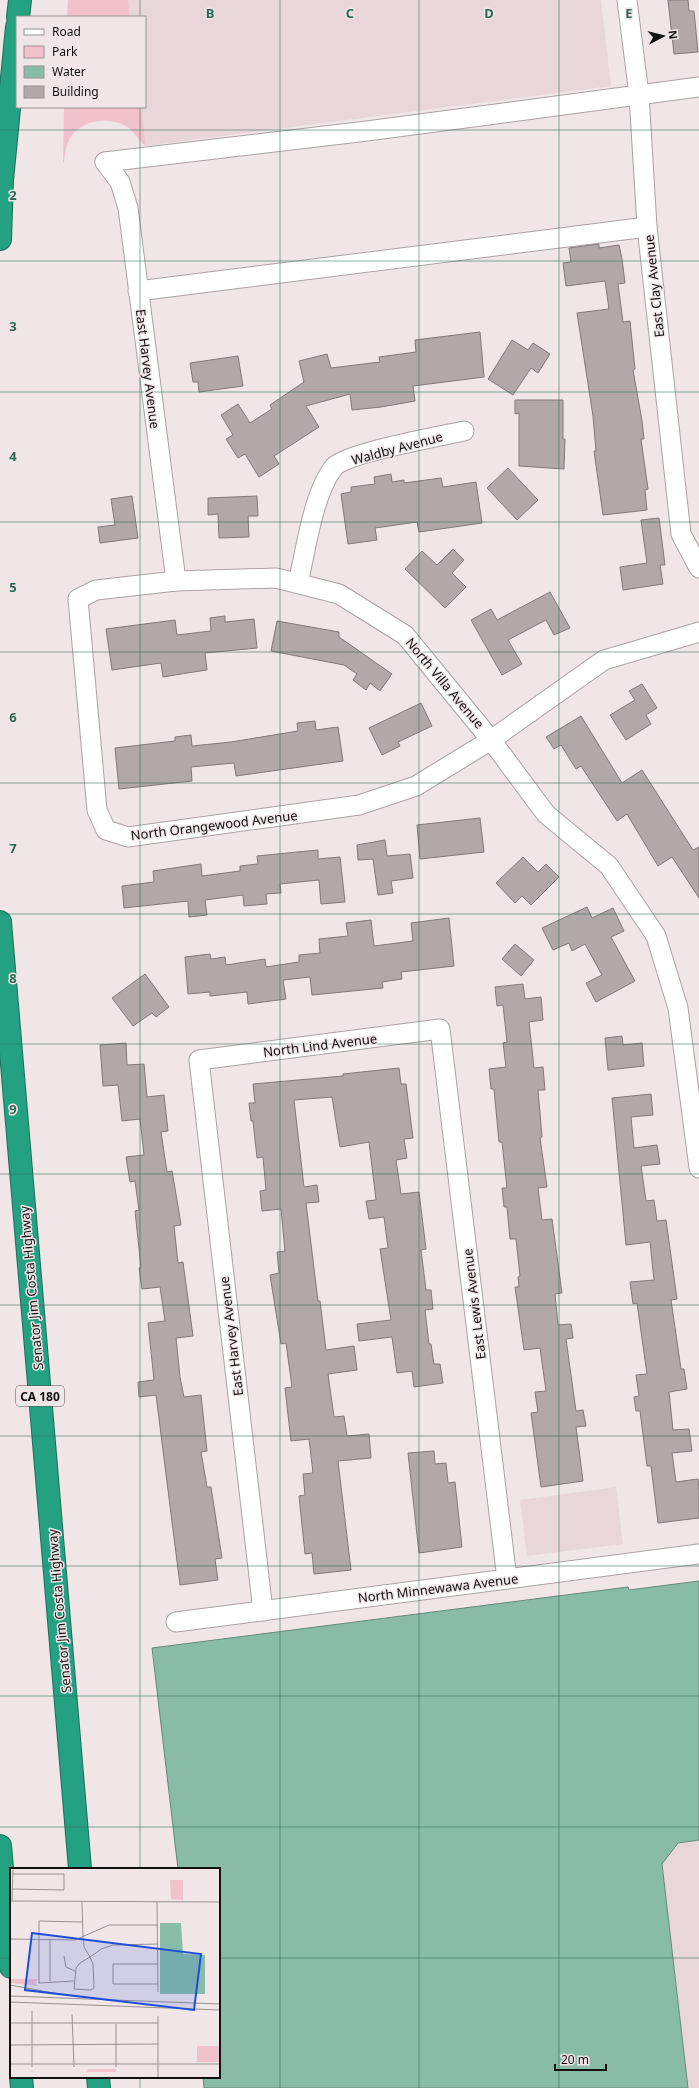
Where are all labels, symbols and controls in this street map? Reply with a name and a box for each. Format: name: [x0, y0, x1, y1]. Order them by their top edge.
text: B: [206, 4, 214, 22]
text: C: [346, 4, 354, 22]
text: D: [484, 4, 494, 22]
text: E: [625, 4, 633, 22]
legend: [16, 16, 146, 108]
north arrow: [643, 16, 683, 56]
text: Road: [52, 23, 81, 40]
text: N: [665, 29, 681, 40]
text: Park: [52, 43, 78, 60]
text: Water: [52, 63, 86, 80]
text: Building: [52, 83, 99, 100]
text: 2: [9, 186, 17, 204]
street label: East Clay Avenue: [640, 234, 668, 338]
street label: East Harvey Avenue: [132, 308, 164, 430]
text: 3: [9, 317, 17, 335]
street label: Waldby Avenue: [349, 427, 445, 469]
text: 4: [9, 447, 17, 465]
text: 5: [9, 578, 17, 596]
street label: North Villa Avenue: [402, 634, 488, 732]
text: 6: [9, 708, 17, 726]
street label: North Orangewood Avenue: [130, 806, 298, 844]
text: 7: [9, 839, 17, 857]
text: 8: [9, 969, 17, 987]
street label: North Lind Avenue: [262, 1029, 378, 1061]
text: 9: [9, 1100, 17, 1118]
street label: Senator Jim Costa Highway: [15, 1205, 47, 1371]
street label: East Lewis Avenue: [458, 1248, 490, 1360]
street label: East Harvey Avenue: [215, 1275, 247, 1397]
road number: CA 180: [16, 1386, 64, 1406]
street label: Senator Jim Costa Highway: [43, 1528, 75, 1694]
street label: North Minnewawa Avenue: [357, 1569, 519, 1607]
inset map: [10, 1868, 220, 2078]
scale bar: [555, 2046, 606, 2072]
text: 20 m: [561, 2051, 589, 2068]

